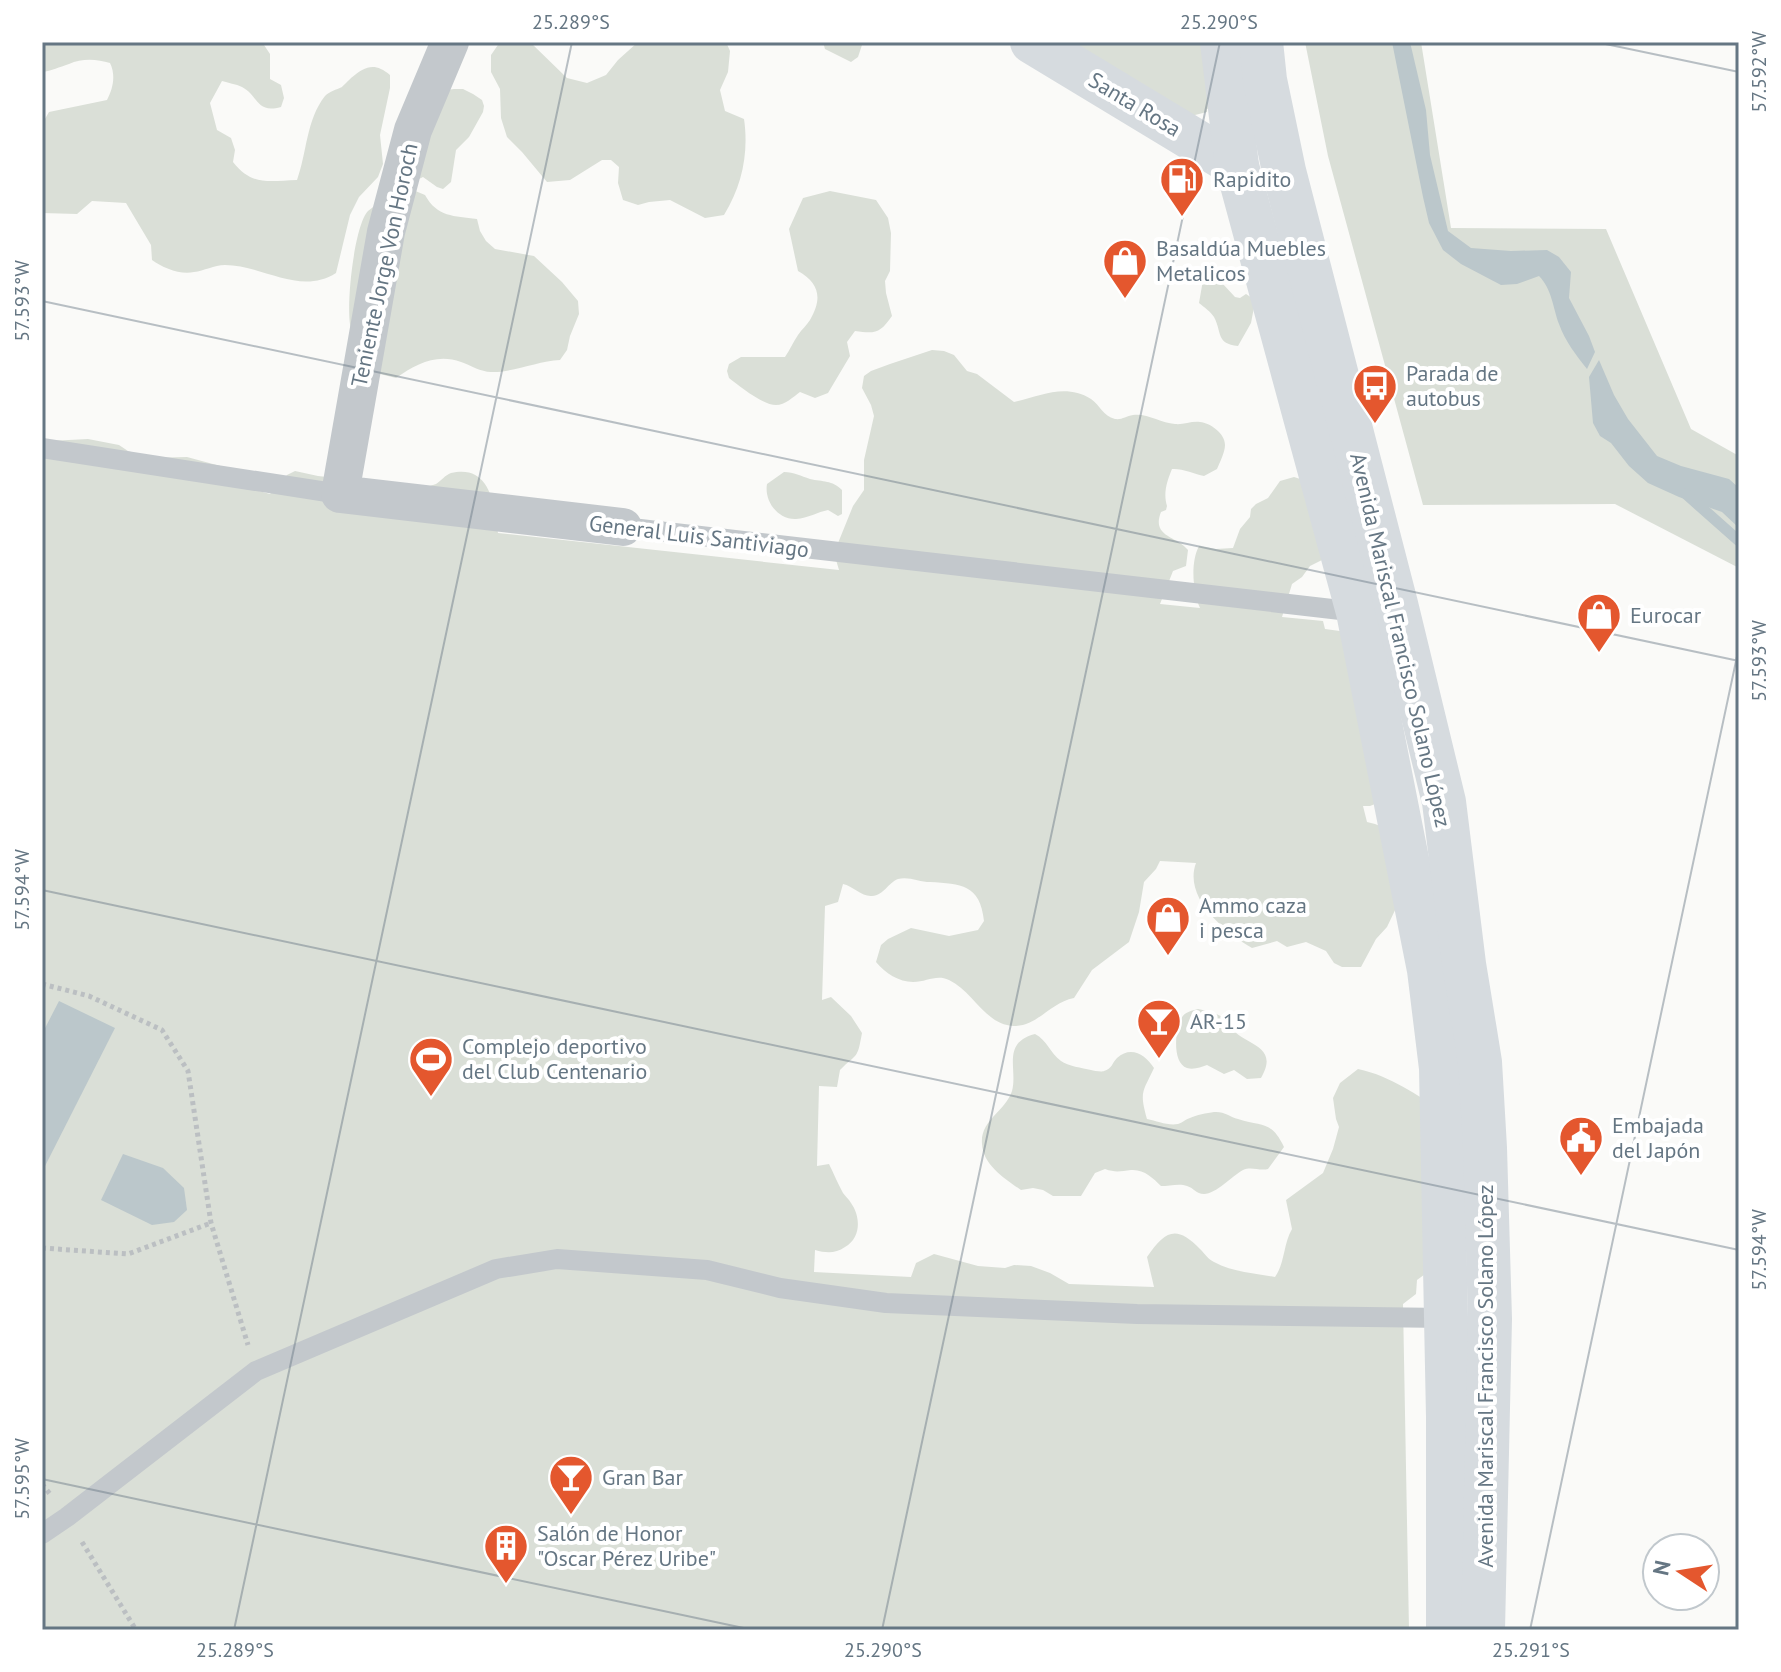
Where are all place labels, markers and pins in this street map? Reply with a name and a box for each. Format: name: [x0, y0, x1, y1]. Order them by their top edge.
fuel station icon: Rapidito: [1158, 155, 1206, 218]
place label: Rapidito: [1213, 165, 1291, 193]
place label: Basaldúa Muebles Metalicos: [1156, 234, 1326, 287]
shop icon: Basaldúa Muebles Metalicos: [1101, 237, 1149, 300]
place label: Parada de autobus: [1406, 359, 1498, 412]
bus stop icon: Parada de autobus: [1351, 362, 1399, 425]
shop icon: Eurocar: [1575, 591, 1623, 654]
place label: Eurocar: [1630, 601, 1702, 629]
place label: Ammo caza i pesca: [1199, 891, 1307, 944]
shop icon: Ammo caza i pesca: [1144, 894, 1192, 957]
bar icon: AR-15: [1135, 997, 1183, 1060]
place label: AR-15: [1190, 1007, 1247, 1035]
place label: Complejo deportivo del Club Centenario: [462, 1032, 647, 1085]
sports icon: Complejo deportivo del Club Centenario: [407, 1035, 455, 1098]
place label: Embajada del Japón: [1612, 1111, 1704, 1164]
public building icon: Embajada del Japón: [1557, 1114, 1605, 1177]
bar icon: Gran Bar: [547, 1453, 595, 1516]
place label: Gran Bar: [602, 1463, 684, 1491]
place label: Salón de Honor "Oscar Pérez Uribe": [537, 1519, 716, 1572]
building icon: Salón de Honor "Oscar Pérez Uribe": [482, 1522, 530, 1585]

